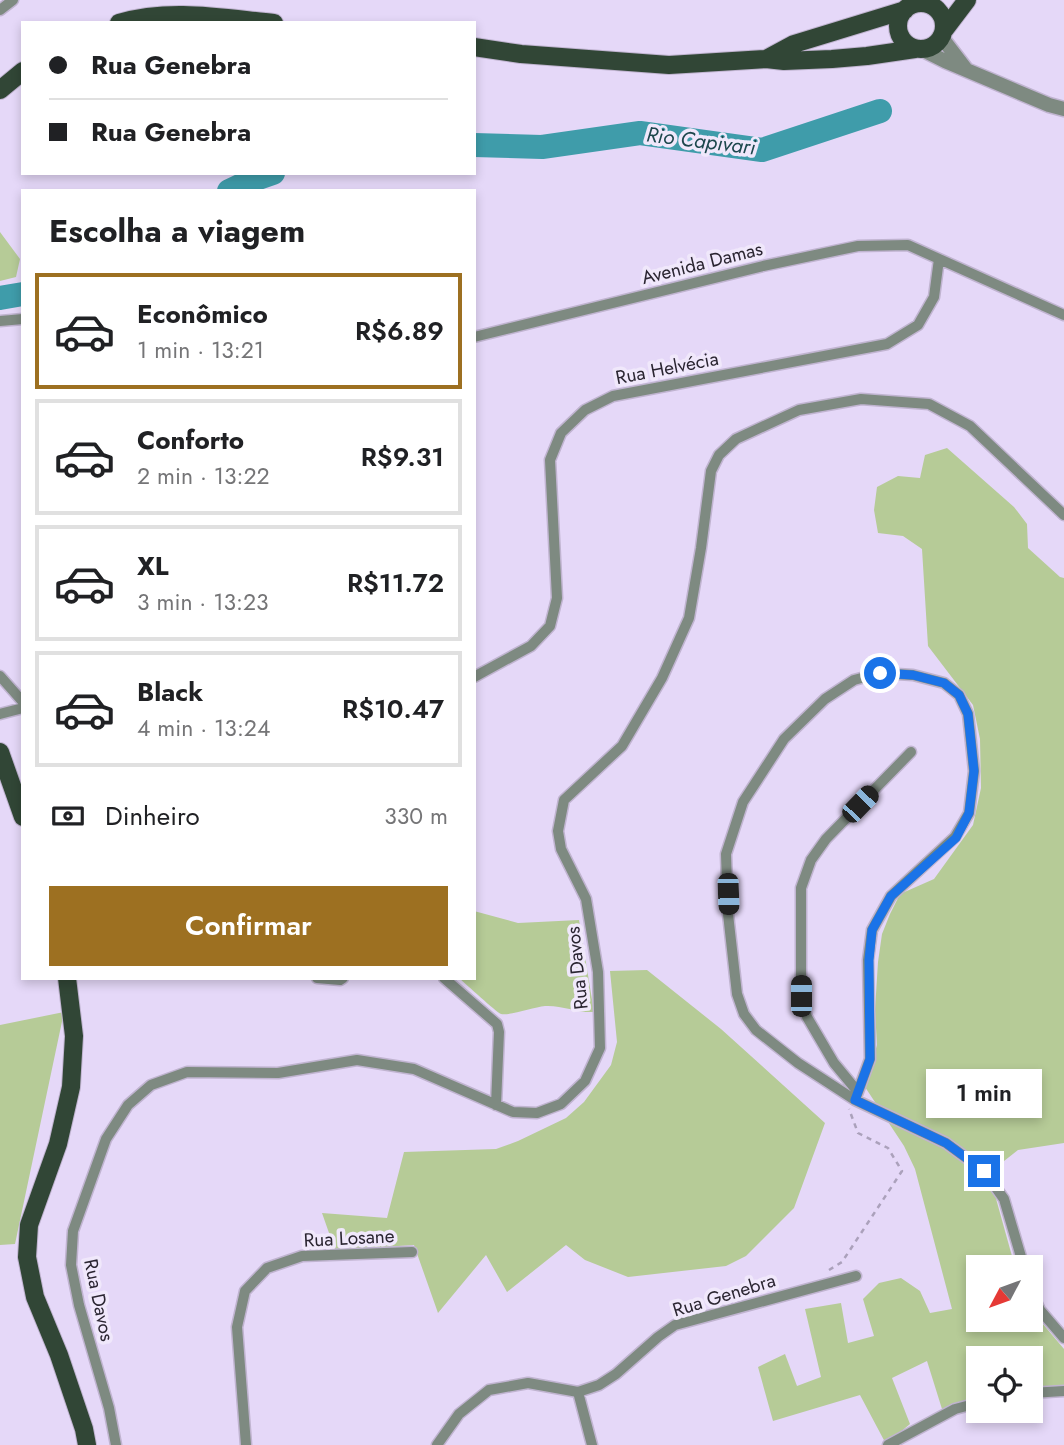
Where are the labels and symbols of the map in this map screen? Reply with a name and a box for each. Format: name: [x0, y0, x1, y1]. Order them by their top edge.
water label: Rio Capivari: [645, 119, 758, 163]
street label: Avenida Damas: [639, 235, 766, 291]
street label: Rua Helvécia: [613, 345, 721, 391]
route start: [864, 657, 896, 689]
car: [838, 782, 883, 826]
car: [717, 873, 740, 915]
street label: Rua Davos: [559, 925, 595, 1011]
car: [791, 975, 812, 1017]
callout: 1 min: [926, 1070, 1042, 1118]
route end: [968, 1155, 1000, 1187]
street label: Rua Losane: [303, 1222, 395, 1254]
north arrow: [966, 1255, 1043, 1332]
street label: Rua Davos: [77, 1256, 121, 1344]
street label: Rua Genebra: [669, 1267, 779, 1323]

